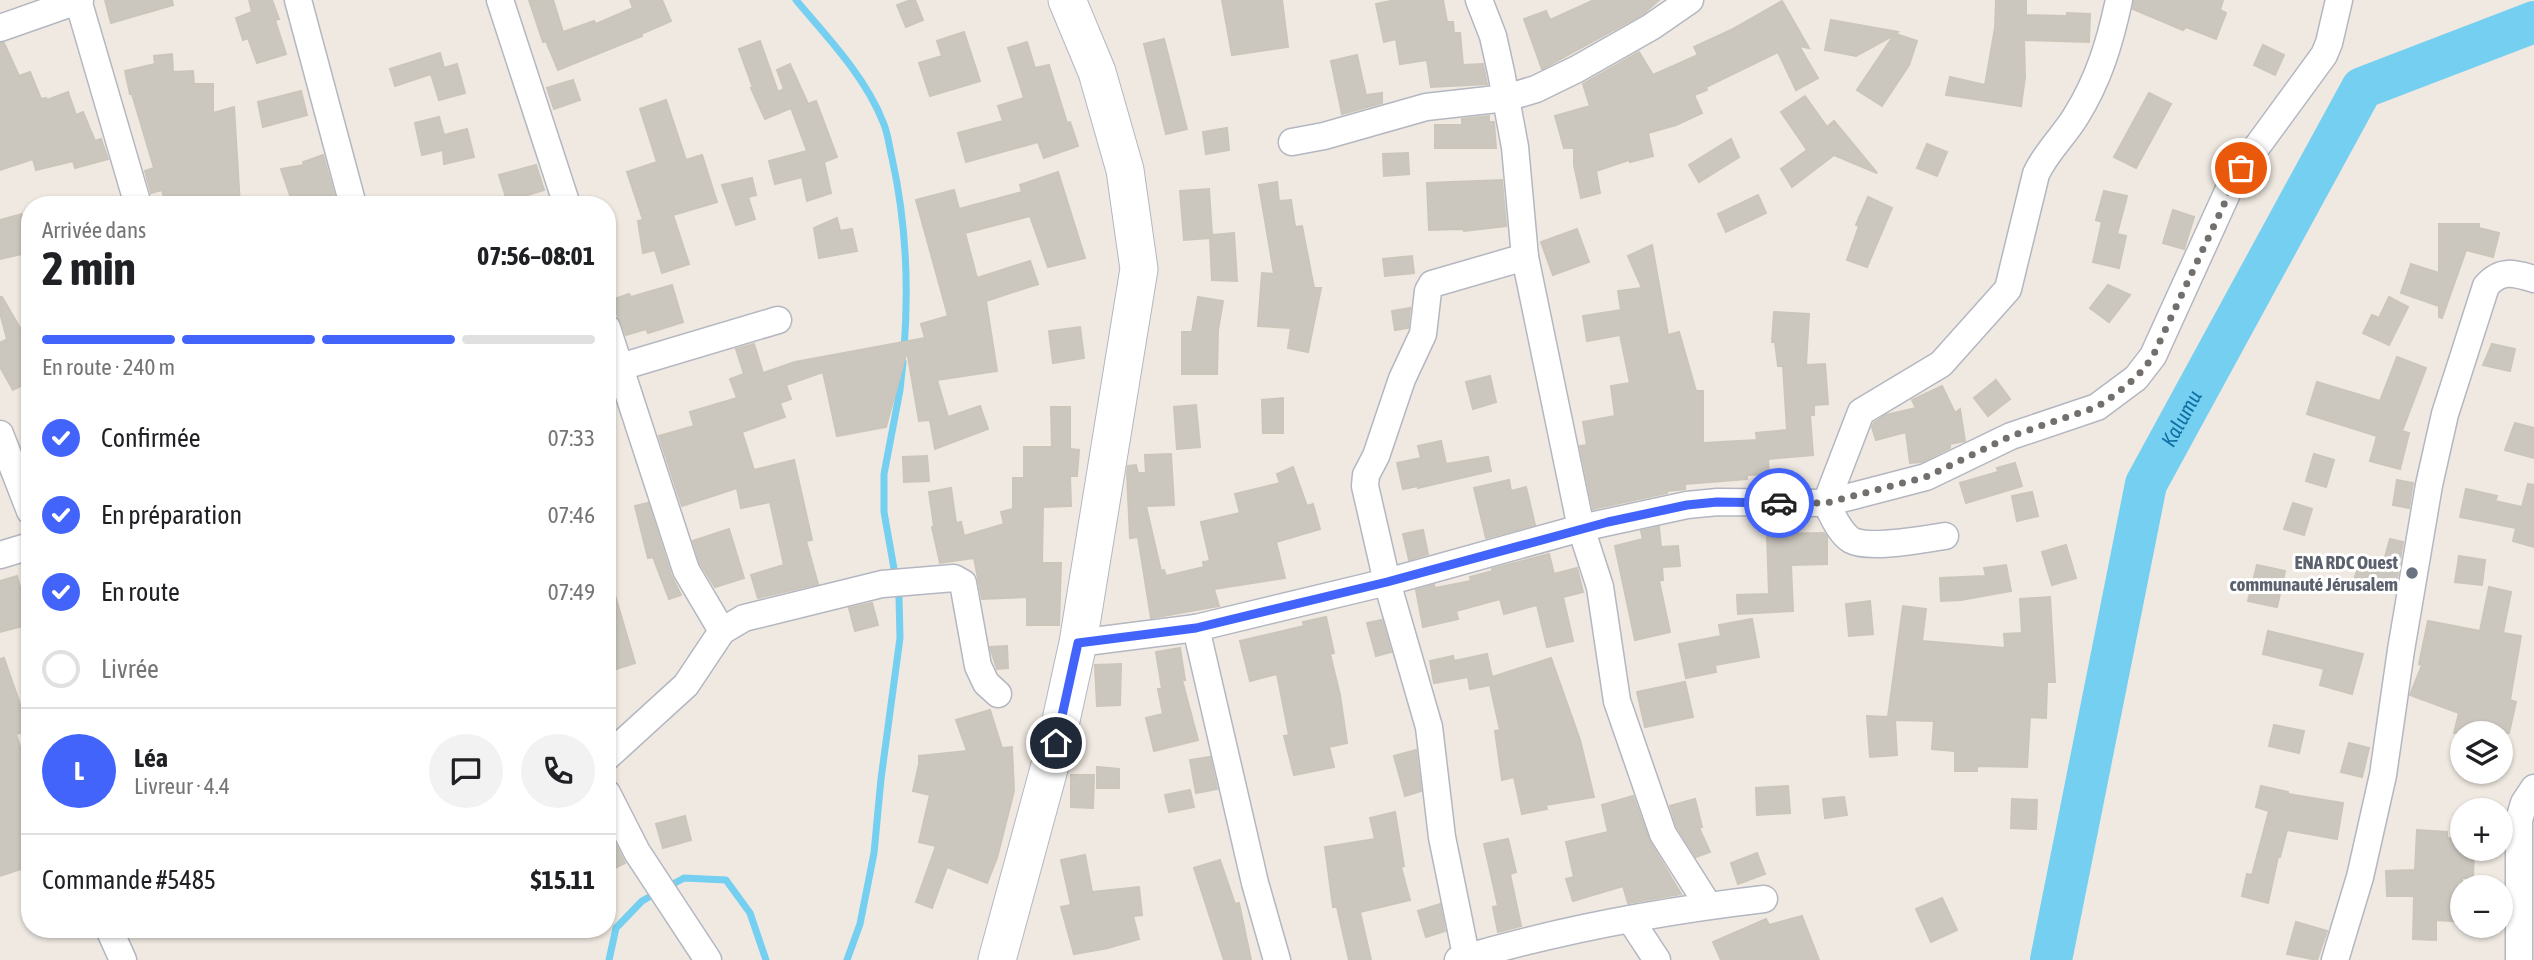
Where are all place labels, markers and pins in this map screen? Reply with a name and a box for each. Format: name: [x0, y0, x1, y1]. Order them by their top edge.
pin: [2211, 138, 2271, 198]
place label: ENA RDC Ouest communauté Jérusalem: [2230, 551, 2399, 595]
marker: ENA RDC Ouest communauté Jérusalem: [2404, 565, 2420, 581]
pin: [1026, 713, 1086, 773]

